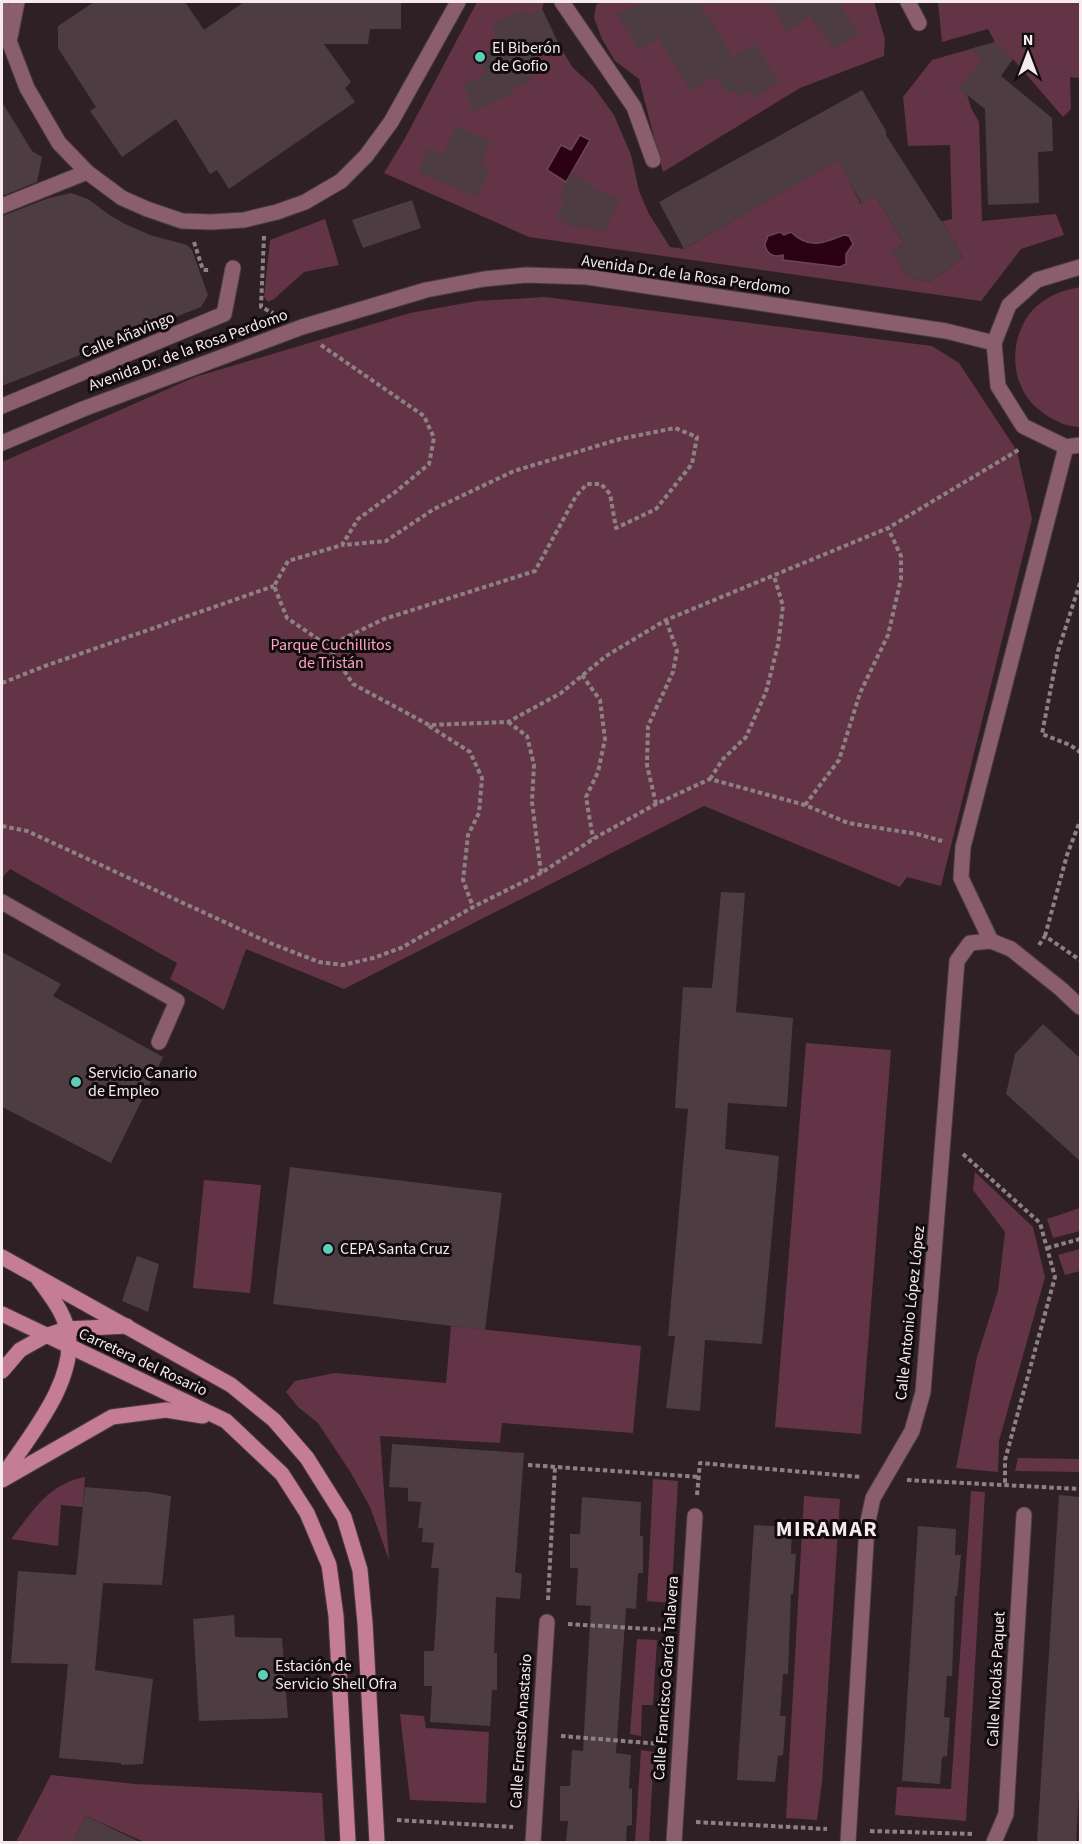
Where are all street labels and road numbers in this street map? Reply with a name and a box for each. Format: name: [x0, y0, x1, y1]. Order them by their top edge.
street label: Avenida Dr. de la Rosa Perdomo: [580, 249, 792, 301]
street label: Avenida Dr. de la Rosa Perdomo: [85, 304, 291, 396]
street label: Calle Añavingo: [78, 306, 178, 364]
street label: Calle Antonio López López: [890, 1224, 930, 1401]
street label: Carretera del Rosario: [75, 1322, 211, 1402]
street label: Calle Francisco García Talavera: [648, 1575, 684, 1781]
street label: Calle Nicolás Paquet: [981, 1610, 1011, 1747]
street label: Calle Ernesto Anastasio: [505, 1653, 537, 1809]

